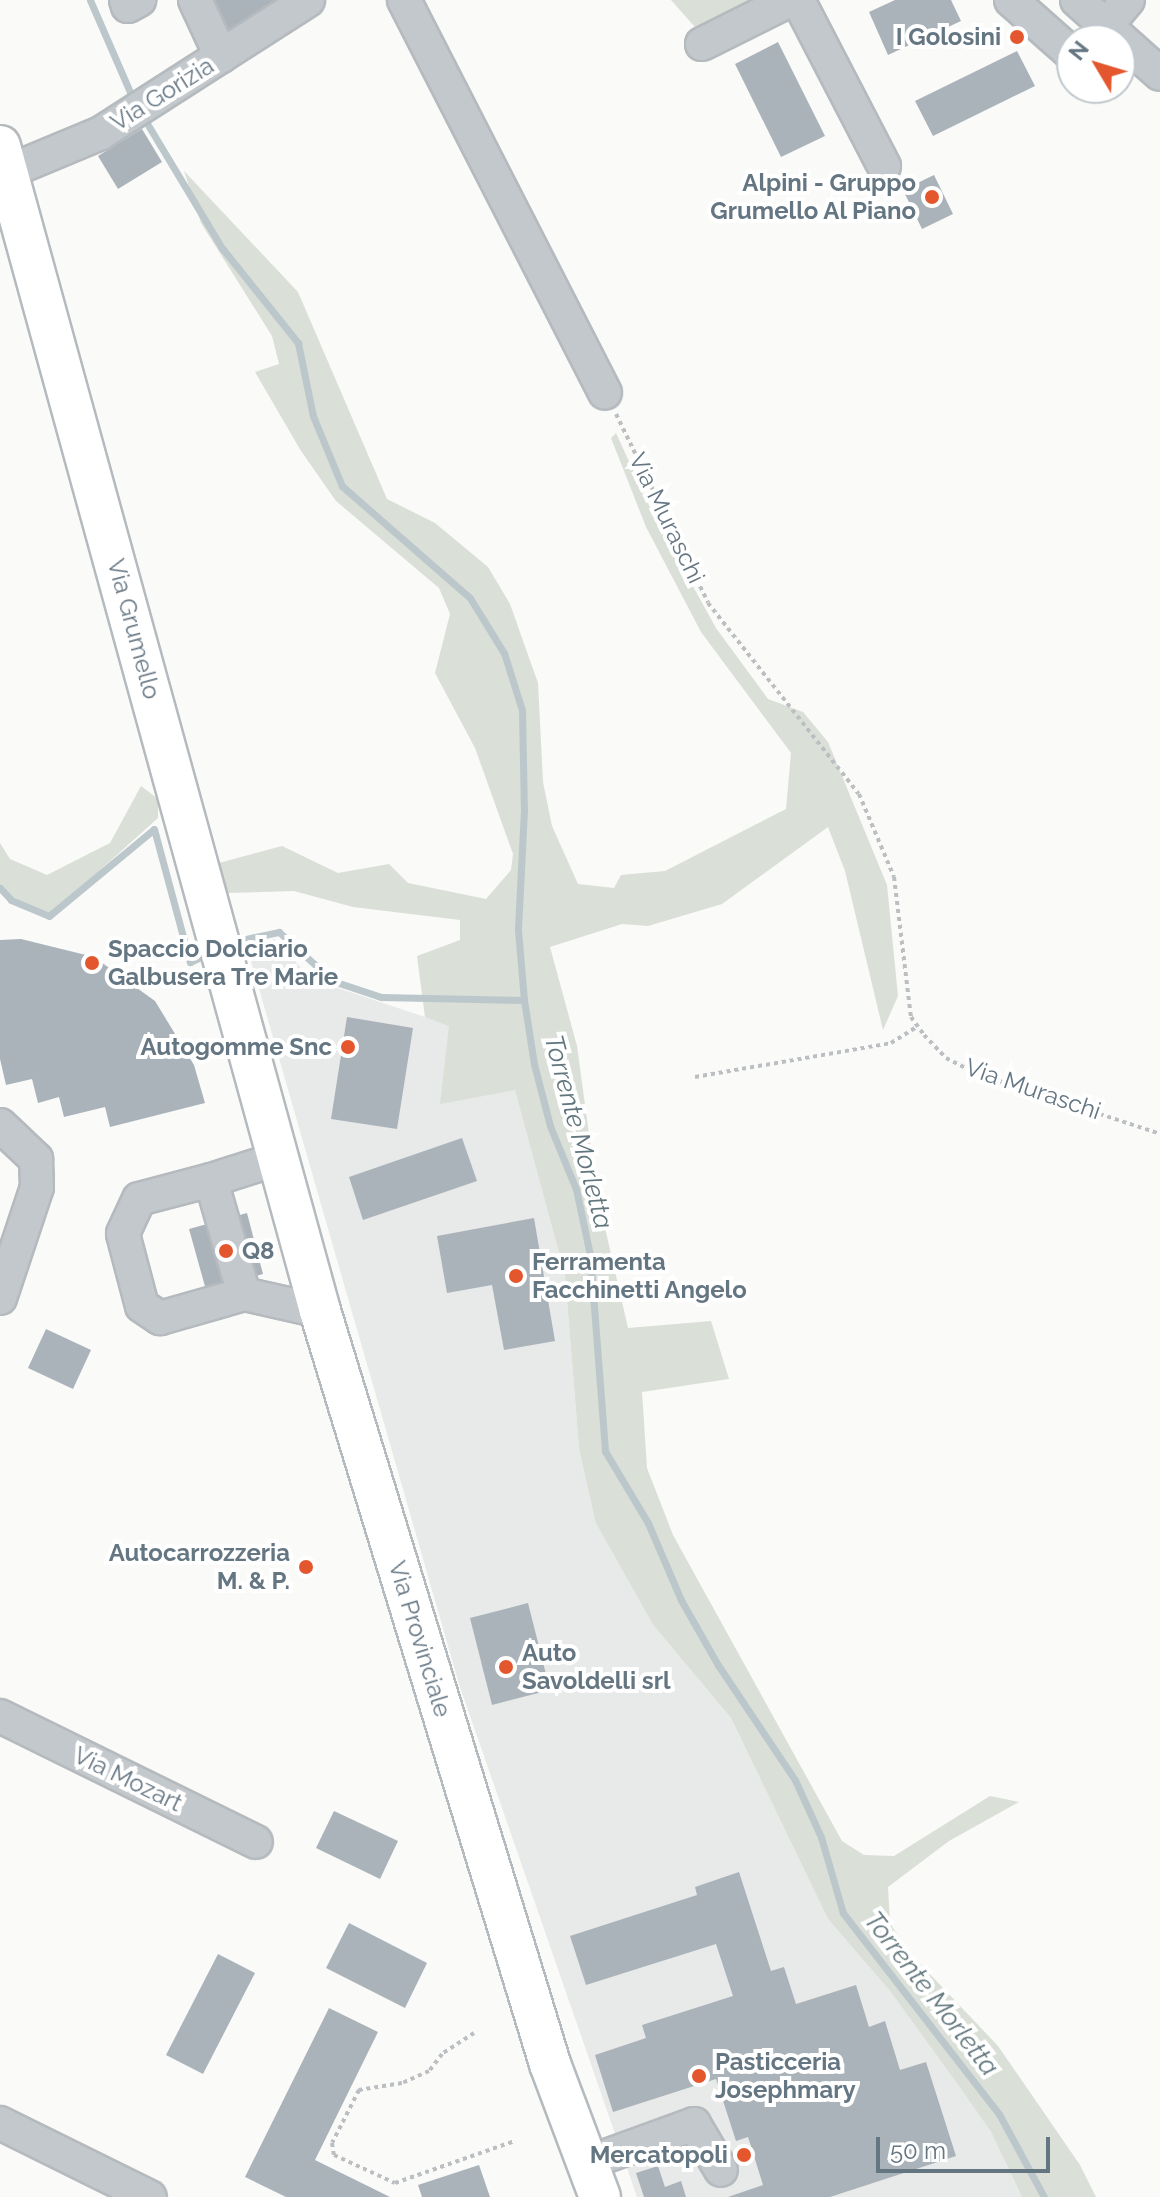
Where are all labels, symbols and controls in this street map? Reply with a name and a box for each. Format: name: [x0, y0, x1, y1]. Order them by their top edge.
place label: I Golosini: [896, 23, 1001, 51]
north arrow: [1056, 24, 1136, 104]
marker: I Golosini: [1008, 28, 1026, 46]
text: N: [1063, 36, 1094, 65]
street label: Via Gorizia: [105, 51, 219, 137]
place label: Alpini - Gruppo Grumello Al Piano: [709, 169, 916, 225]
marker: Alpini - Gruppo Grumello Al Piano: [923, 188, 941, 206]
street label: Via Muraschi: [623, 448, 711, 588]
street label: Via Grumello: [101, 556, 167, 702]
place label: Spaccio Dolciario Galbusera Tre Marie: [108, 935, 339, 991]
marker: Spaccio Dolciario Galbusera Tre Marie: [83, 954, 101, 972]
water label: Torrente Morletta: [537, 1032, 619, 1232]
place label: Autogomme Snc: [140, 1033, 332, 1061]
marker: Autogomme Snc: [339, 1038, 357, 1056]
street label: Via Muraschi: [961, 1052, 1105, 1126]
place label: Q8: [242, 1237, 275, 1265]
marker: Q8: [217, 1242, 235, 1260]
place label: Ferramenta Facchinetti Angelo: [532, 1248, 747, 1304]
marker: Ferramenta Facchinetti Angelo: [507, 1267, 525, 1285]
place label: Autocarrozzeria M. & P.: [109, 1539, 290, 1595]
street label: Via Provinciale: [383, 1557, 457, 1721]
marker: Autocarrozzeria M. & P.: [297, 1558, 315, 1576]
place label: Auto Savoldelli srl: [522, 1639, 671, 1695]
marker: Auto Savoldelli srl: [497, 1658, 515, 1676]
street label: Via Mozart: [69, 1740, 187, 1818]
water label: Torrente Morletta: [857, 1906, 1005, 2082]
place label: Pasticceria Josephmary: [715, 2048, 856, 2104]
marker: Pasticceria Josephmary: [690, 2067, 708, 2085]
scale bar: [880, 2121, 1054, 2171]
text: 50 m: [890, 2136, 946, 2165]
place label: Mercatopoli: [590, 2141, 728, 2169]
marker: Mercatopoli: [735, 2146, 753, 2164]

